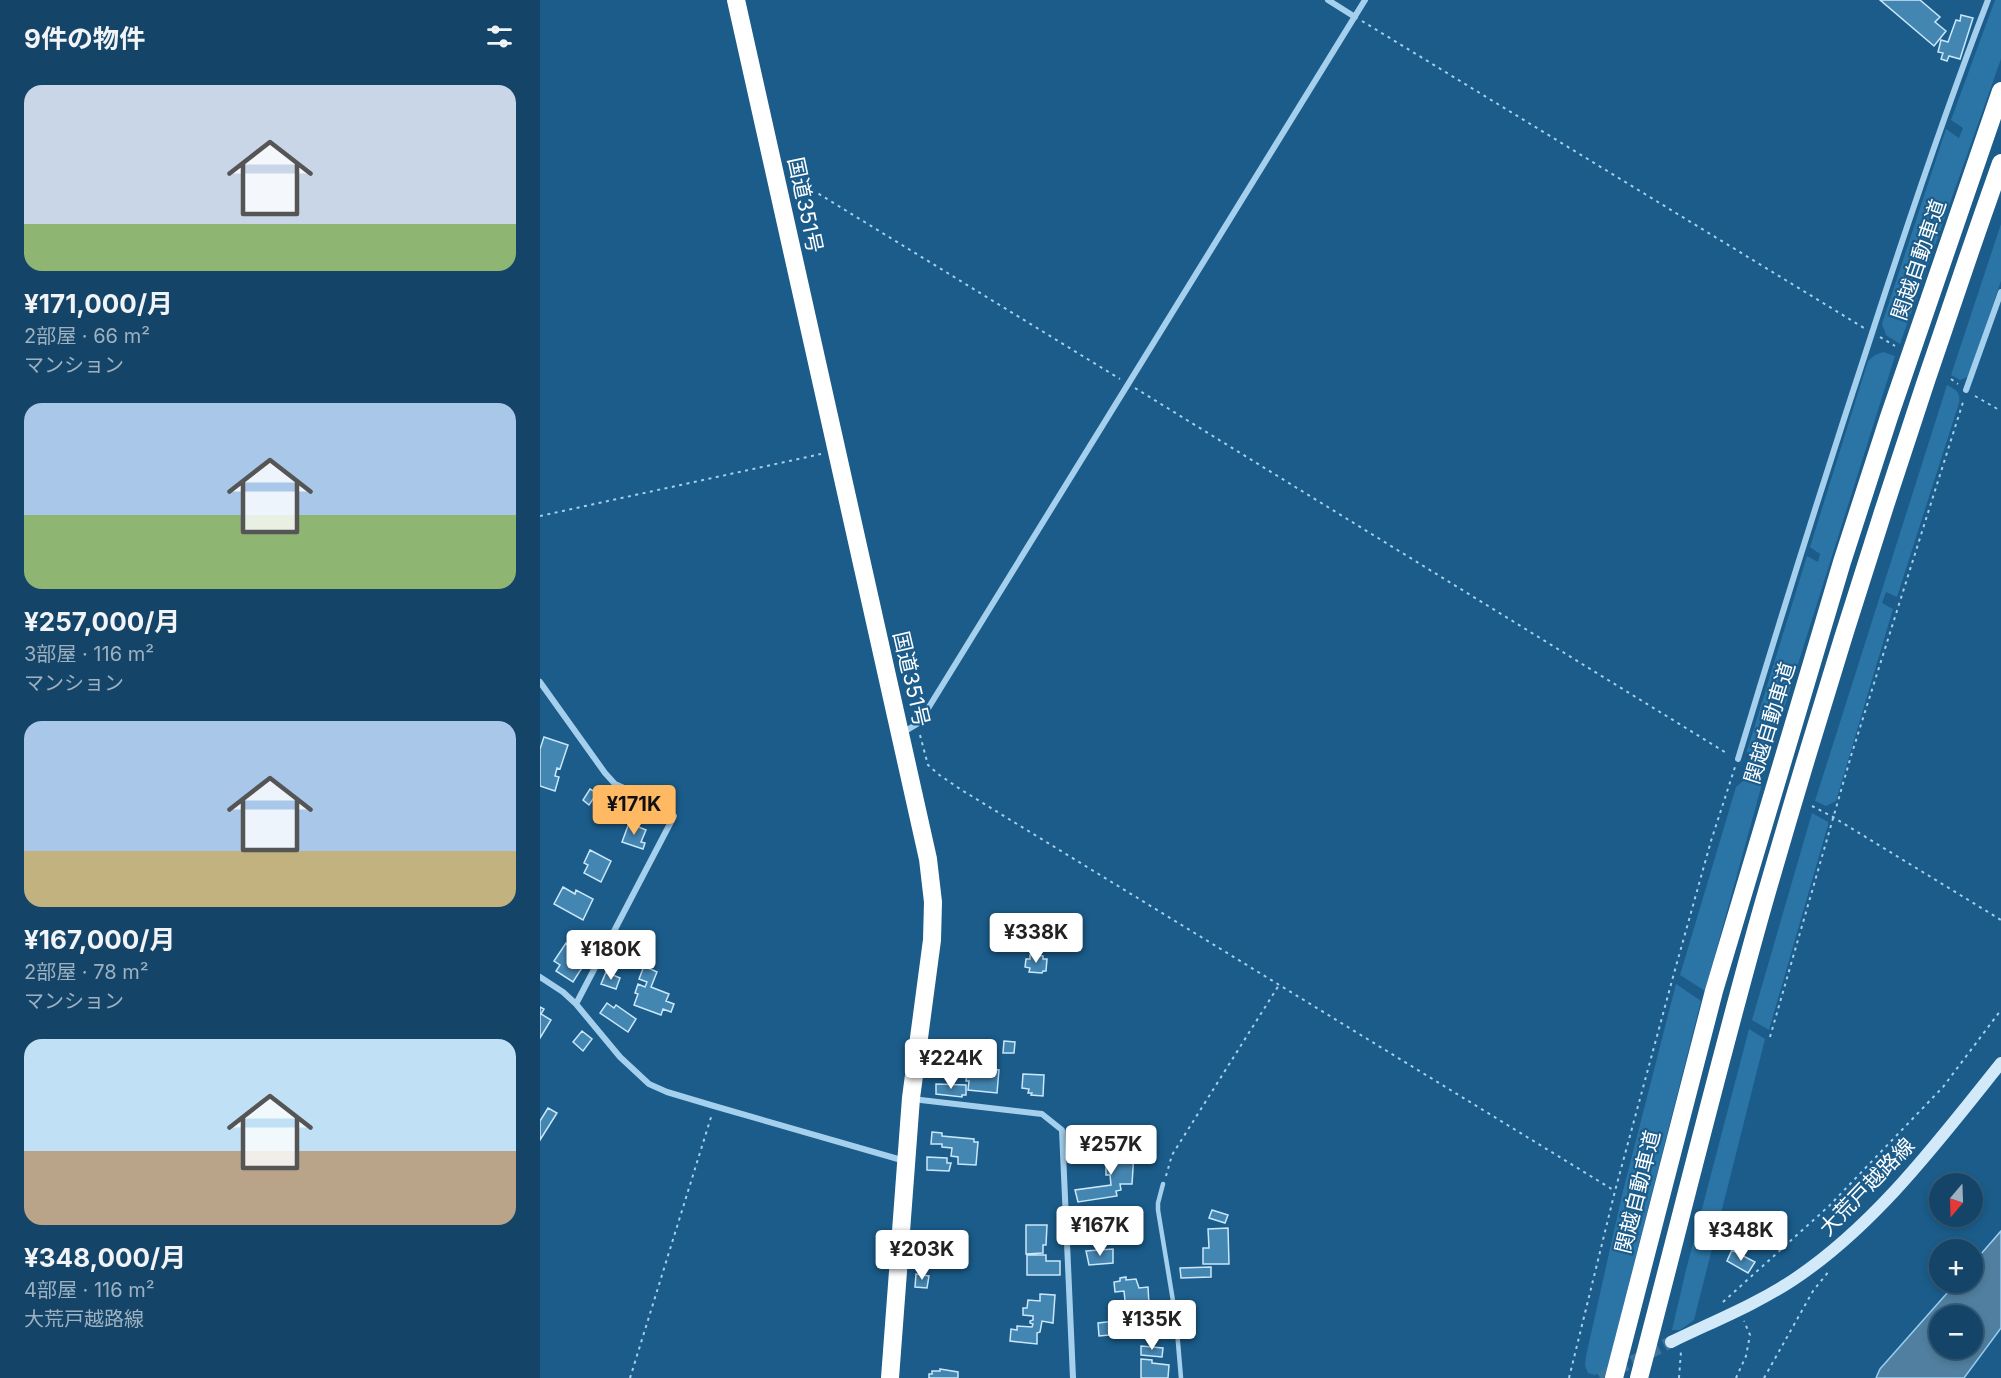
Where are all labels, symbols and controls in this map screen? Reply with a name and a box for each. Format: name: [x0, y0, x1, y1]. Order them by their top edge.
icon: filters: [483, 20, 516, 53]
text: 9件の物件: [24, 23, 145, 54]
icon: home: [216, 124, 324, 232]
street label: 国道351号: [783, 155, 828, 255]
street label: 関越自動車道: [1886, 196, 1951, 323]
text: ¥171,000/月: [24, 288, 173, 319]
text: 2部屋 · 66 m²: [24, 324, 150, 348]
text: マンション: [24, 353, 124, 377]
icon: home: [216, 442, 324, 550]
text: ¥257,000/月: [24, 606, 180, 637]
street label: 国道351号: [888, 629, 935, 729]
text: 3部屋 · 116 m²: [24, 642, 154, 666]
street label: 関越自動車道: [1739, 659, 1800, 787]
text: マンション: [24, 671, 124, 695]
icon: home: [216, 760, 324, 868]
pin: ¥171K: [592, 785, 676, 836]
text: ¥171K: [607, 792, 661, 816]
pin: ¥338K: [994, 913, 1078, 964]
text: ¥338K: [1004, 920, 1068, 944]
text: ¥167,000/月: [24, 924, 175, 955]
pin: ¥180K: [569, 930, 653, 981]
text: ¥180K: [581, 937, 641, 961]
text: 2部屋 · 78 m²: [24, 960, 149, 984]
text: マンション: [24, 989, 124, 1013]
pin: ¥224K: [909, 1039, 993, 1090]
text: ¥224K: [919, 1046, 983, 1070]
icon: home: [216, 1078, 324, 1186]
pin: ¥257K: [1069, 1125, 1153, 1176]
street label: 関越自動車道: [1610, 1128, 1665, 1256]
text: ¥257K: [1080, 1132, 1142, 1156]
street label: 大荒戸越路線: [1814, 1133, 1919, 1241]
north arrow: [1929, 1173, 1983, 1227]
map controls: [1929, 1173, 1983, 1359]
pin: ¥167K: [1058, 1206, 1142, 1257]
pin: ¥348K: [1699, 1211, 1783, 1262]
text: ¥167K: [1070, 1213, 1130, 1237]
text: ¥348K: [1708, 1218, 1774, 1242]
pin: ¥203K: [880, 1230, 964, 1281]
text: ¥203K: [890, 1237, 954, 1261]
button: +: [1929, 1239, 1983, 1293]
text: ¥348,000/月: [24, 1242, 186, 1273]
text: 4部屋 · 116 m²: [24, 1278, 155, 1302]
pin: ¥135K: [1110, 1300, 1194, 1351]
button: −: [1929, 1305, 1983, 1359]
text: 大荒戸越路線: [24, 1307, 144, 1331]
text: ¥135K: [1122, 1307, 1182, 1331]

